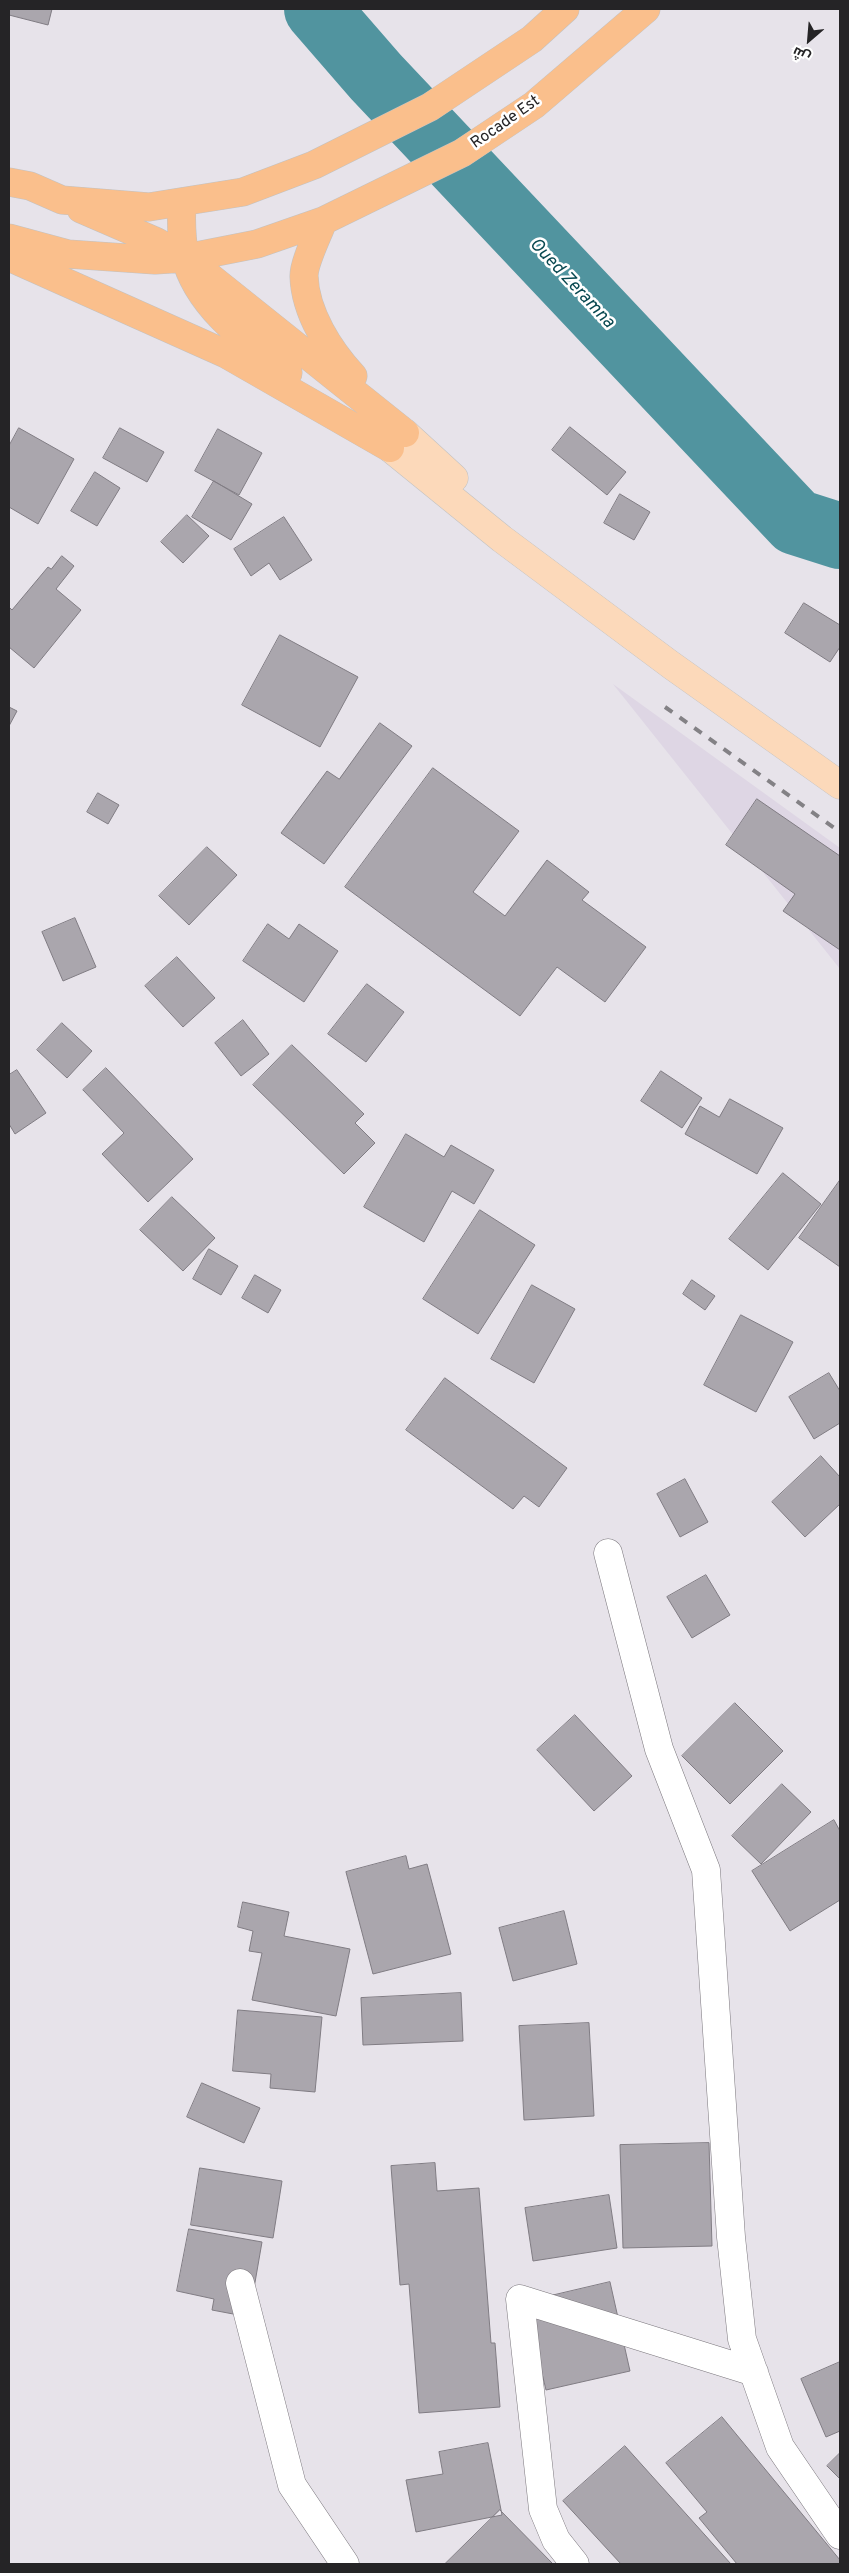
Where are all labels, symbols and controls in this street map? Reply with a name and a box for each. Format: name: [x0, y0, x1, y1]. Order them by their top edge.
north arrow: [784, 15, 834, 65]
text: ش: [790, 42, 814, 65]
street label: Rocade Est: [468, 92, 544, 154]
water label: Oued Zeramna: [524, 234, 618, 334]

